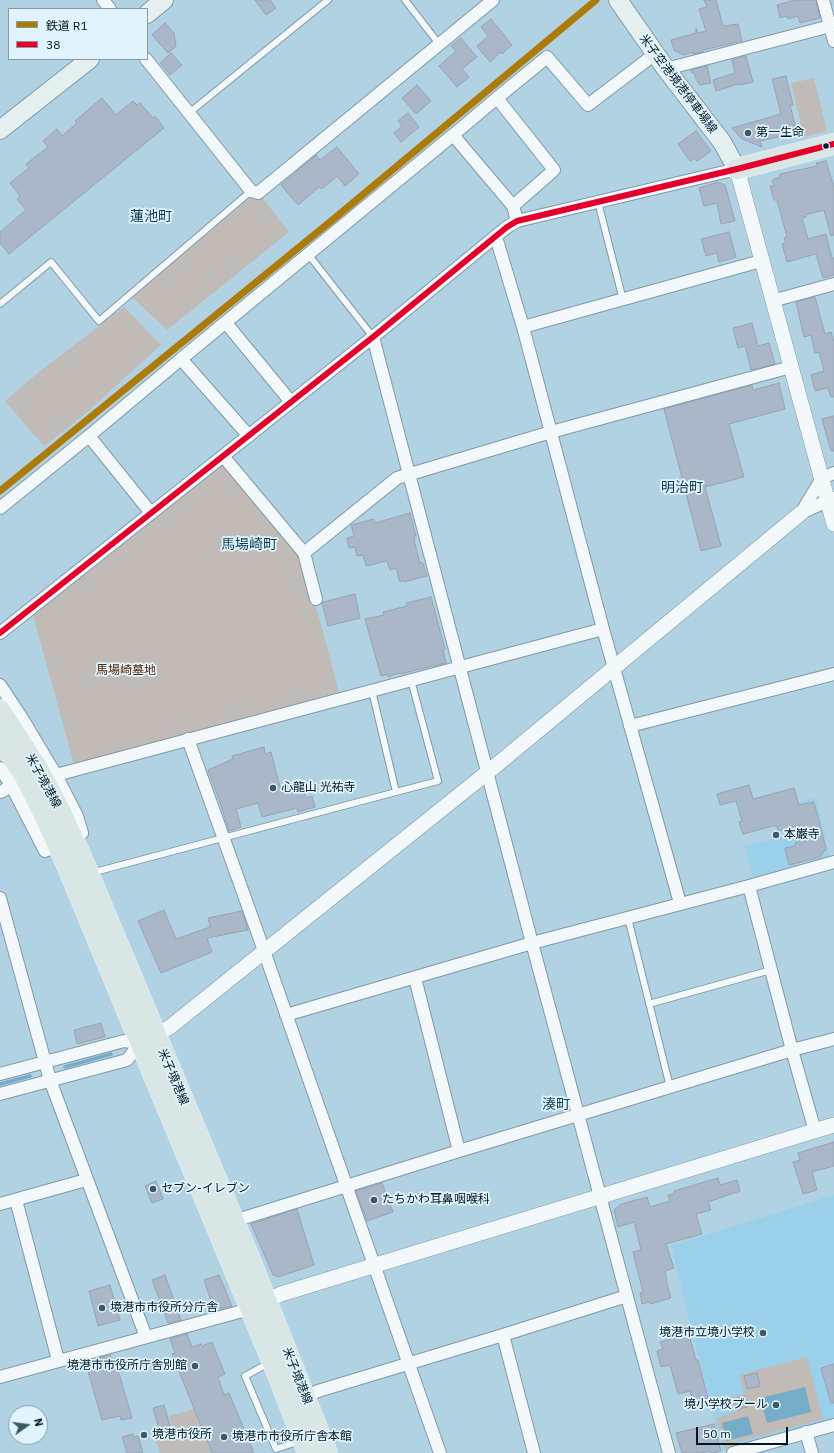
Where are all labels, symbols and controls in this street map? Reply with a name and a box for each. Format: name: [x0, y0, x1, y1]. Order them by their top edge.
legend: [8, 8, 148, 60]
text: 鉄道 R1: [46, 18, 88, 33]
street label: 米子空港境港停車場線: [636, 32, 720, 136]
text: 38: [46, 37, 60, 52]
place label: 第一生命: [756, 126, 804, 140]
marker: 第一生命: [743, 128, 753, 138]
unlabelled marker: [821, 141, 831, 151]
district label: 蓮池町: [130, 209, 172, 225]
district label: 明治町: [661, 480, 703, 496]
district label: 馬場崎町: [221, 537, 277, 553]
park label: 馬場崎墓地: [96, 664, 156, 678]
street label: 米子境港線: [22, 751, 64, 811]
place label: 心龍山 光祐寺: [281, 781, 356, 795]
marker: 心龍山 光祐寺: [268, 783, 278, 793]
place label: 本巌寺: [784, 828, 820, 842]
marker: 本巌寺: [771, 830, 781, 840]
street label: 米子境港線: [155, 1047, 191, 1107]
district label: 湊町: [542, 1097, 570, 1113]
place label: セブン-イレブン: [161, 1182, 250, 1196]
marker: セブン-イレブン: [148, 1184, 158, 1194]
place label: たちかわ耳鼻咽喉科: [382, 1193, 490, 1207]
marker: たちかわ耳鼻咽喉科: [369, 1195, 379, 1205]
place label: 境港市市役所分庁舎: [110, 1301, 218, 1315]
marker: 境港市市役所分庁舎: [97, 1303, 107, 1313]
place label: 境港市立境小学校: [659, 1326, 755, 1340]
marker: 境港市立境小学校: [758, 1328, 768, 1338]
street label: 米子境港線: [279, 1345, 315, 1407]
place label: 境港市市役所庁舎別館: [67, 1359, 187, 1373]
marker: 境港市市役所庁舎別館: [190, 1361, 200, 1371]
place label: 境小学校プール: [684, 1398, 768, 1412]
marker: 境小学校プール: [771, 1400, 781, 1410]
north arrow: [8, 1405, 48, 1445]
text: N: [31, 1417, 46, 1428]
scale bar: [698, 1419, 790, 1445]
text: 50 m: [703, 1426, 731, 1441]
place label: 境港市役所: [152, 1428, 212, 1442]
marker: 境港市役所: [139, 1430, 149, 1440]
place label: 境港市市役所庁舎本館: [232, 1430, 352, 1444]
marker: 境港市市役所庁舎本館: [219, 1432, 229, 1442]

